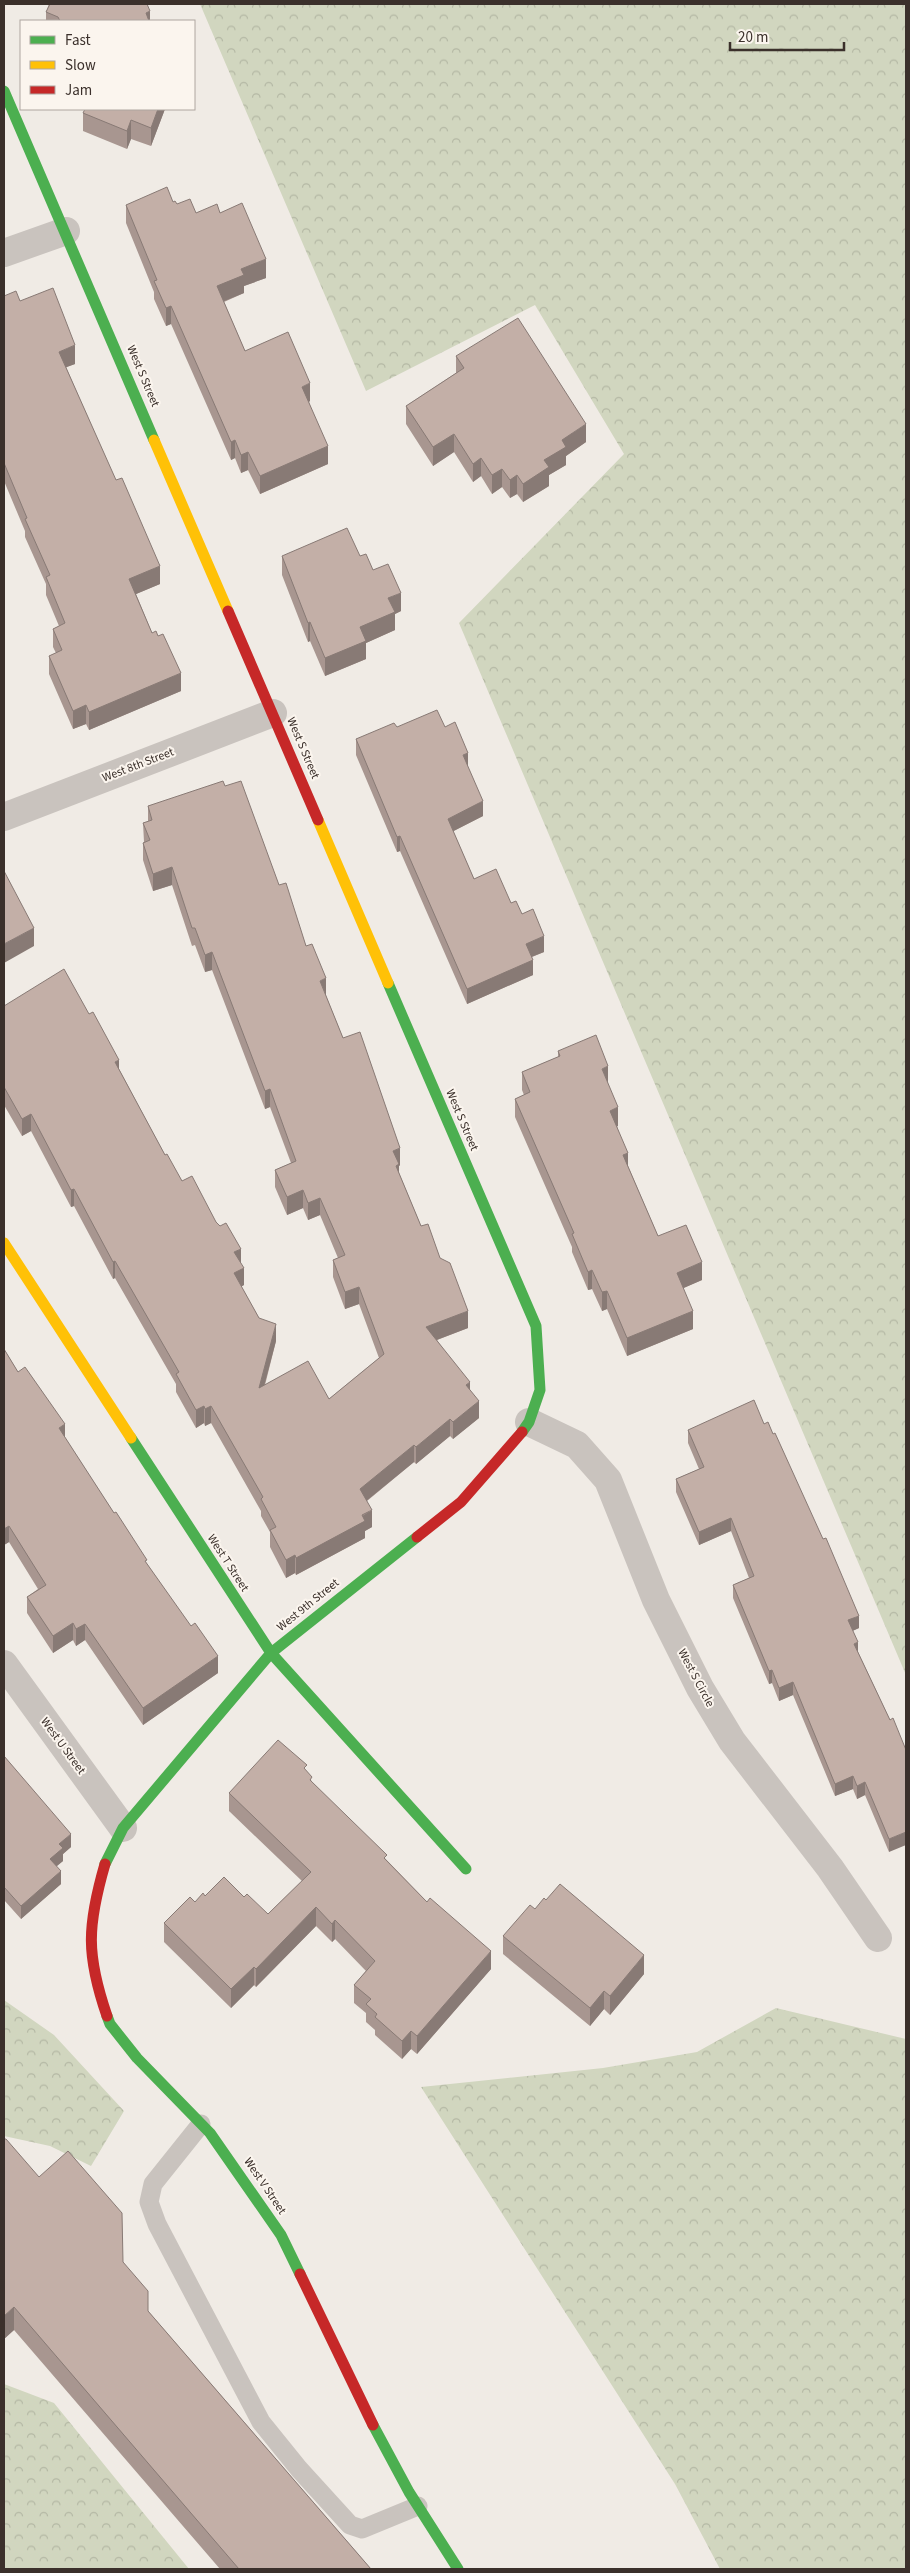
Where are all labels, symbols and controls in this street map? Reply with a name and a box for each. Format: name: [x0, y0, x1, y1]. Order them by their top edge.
legend: [20, 20, 195, 110]
scale bar: [730, 20, 844, 52]
text: 20 m: [738, 27, 768, 48]
text: Fast: [65, 30, 91, 51]
text: Slow: [65, 55, 96, 76]
text: Jam: [65, 80, 92, 101]
street label: West S Street: [122, 343, 164, 409]
street label: West S Street: [282, 715, 324, 781]
street label: West 8th Street: [100, 744, 176, 786]
street label: West S Street: [441, 1087, 483, 1153]
street label: West T Street: [203, 1531, 253, 1595]
street label: West 9th Street: [273, 1575, 343, 1635]
street label: West S Circle: [674, 1646, 718, 1710]
street label: West U Street: [36, 1714, 90, 1778]
street label: West V Street: [240, 2154, 290, 2218]

